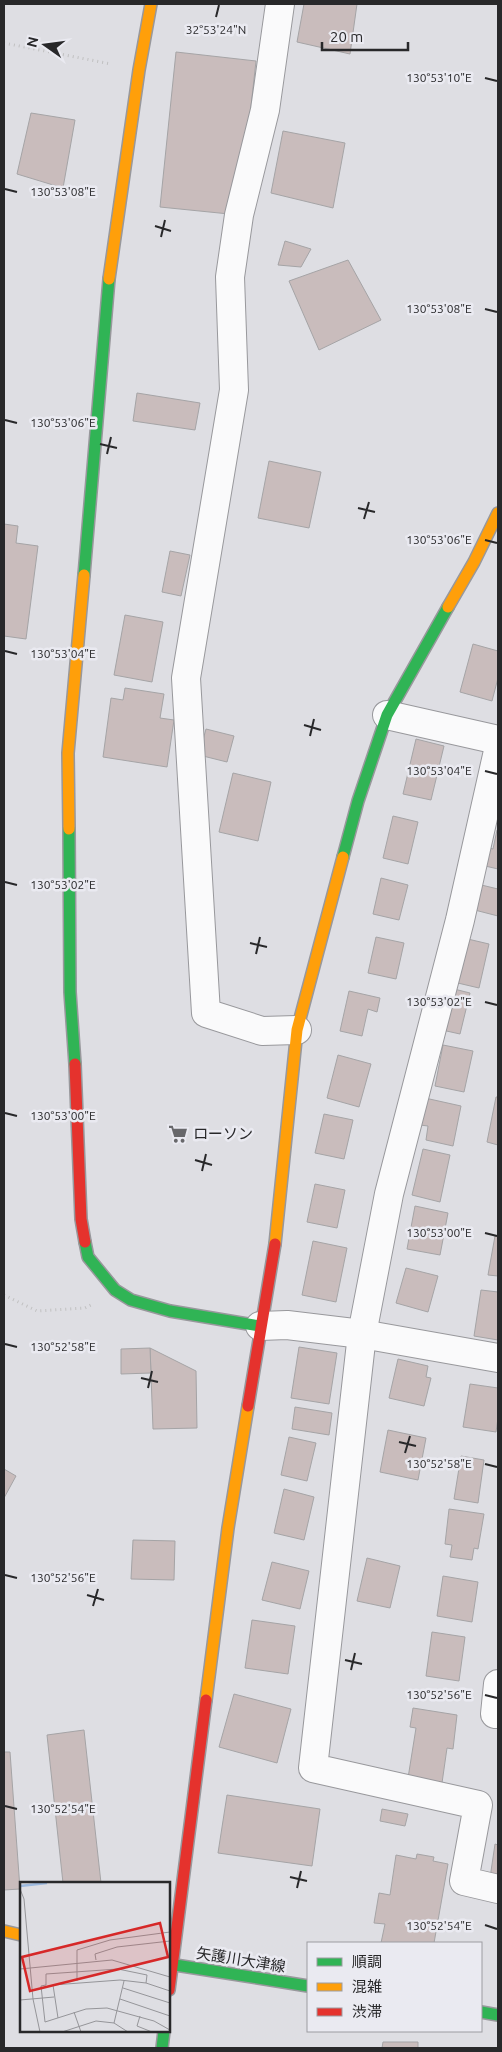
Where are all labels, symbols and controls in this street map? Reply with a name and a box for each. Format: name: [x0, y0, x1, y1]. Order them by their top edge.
north arrow: [20, 20, 70, 70]
scale bar: [322, 20, 408, 52]
text: 32°53'24"N: [186, 23, 246, 36]
text: 20 m: [330, 28, 363, 45]
text: N: [23, 35, 41, 49]
text: 130°53'10"E: [406, 71, 472, 84]
text: 130°53'08"E: [30, 185, 96, 198]
text: 130°53'08"E: [406, 302, 472, 315]
text: 130°53'06"E: [30, 416, 96, 429]
text: 130°53'06"E: [406, 533, 472, 546]
text: 130°53'04"E: [30, 647, 96, 660]
text: 130°53'04"E: [406, 764, 472, 777]
text: 130°53'02"E: [30, 878, 96, 891]
text: 130°53'02"E: [406, 995, 472, 1008]
text: 130°53'00"E: [30, 1109, 96, 1122]
supermarket icon: ローソン: [167, 1123, 189, 1145]
place label: ローソン: [193, 1125, 253, 1142]
text: 130°53'00"E: [406, 1226, 472, 1239]
text: 130°52'58"E: [30, 1340, 96, 1353]
text: 130°52'58"E: [406, 1457, 472, 1470]
text: 130°52'56"E: [30, 1571, 96, 1584]
text: 130°52'56"E: [406, 1688, 472, 1701]
text: 130°52'54"E: [30, 1802, 96, 1815]
inset map: [20, 1882, 170, 2032]
text: 130°52'54"E: [406, 1919, 472, 1932]
legend: [307, 1942, 482, 2032]
street label: 矢護川大津線: [195, 1944, 287, 1975]
text: 順調: [352, 1953, 382, 1970]
text: 混雑: [352, 1978, 382, 1995]
text: 渋滞: [352, 2003, 382, 2020]

